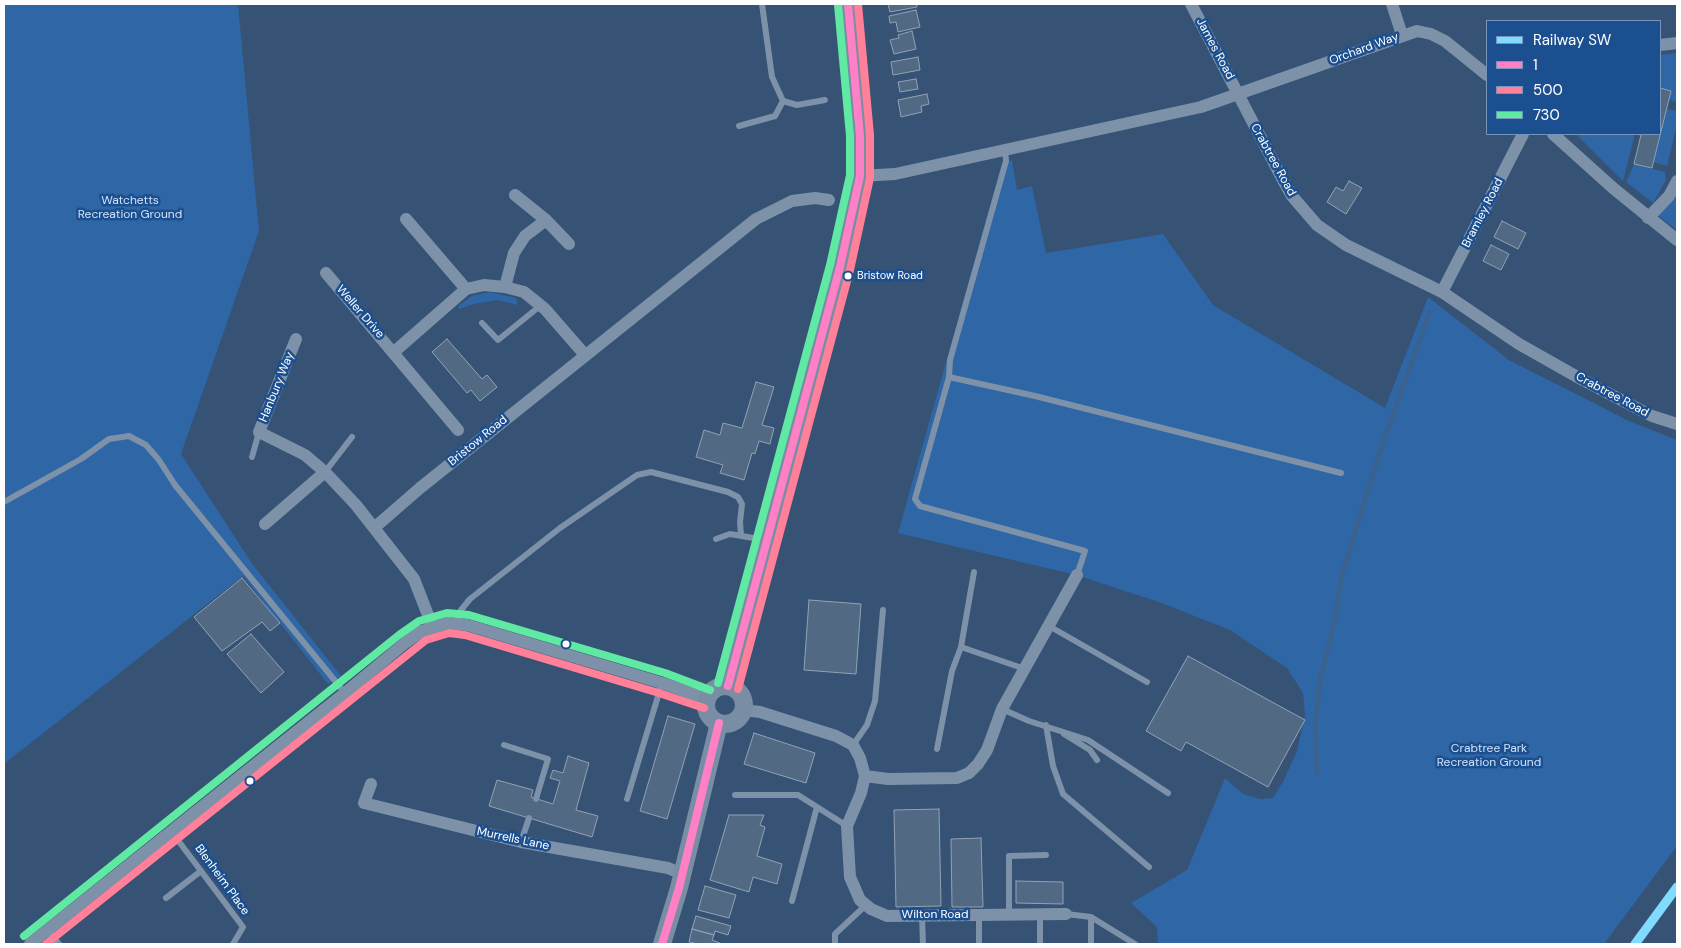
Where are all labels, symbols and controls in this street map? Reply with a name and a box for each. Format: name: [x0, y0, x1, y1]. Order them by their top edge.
street label: James Road: [1193, 16, 1237, 82]
legend: [1486, 20, 1661, 135]
street label: Orchard Way: [1327, 30, 1401, 68]
text: Railway SW: [1533, 30, 1611, 50]
text: 1: [1533, 55, 1538, 75]
text: 500: [1533, 80, 1563, 100]
text: 730: [1533, 105, 1560, 125]
street label: Crabtree Road: [1247, 121, 1299, 199]
street label: Bramley Road: [1459, 176, 1507, 250]
park label: Watchetts Recreation Ground: [78, 194, 182, 222]
place label: Bristow Road: [857, 269, 923, 283]
marker: Bristow Road: [843, 271, 853, 281]
street label: Weller Drive: [333, 282, 387, 342]
street label: Hanbury Way: [256, 350, 298, 424]
street label: Crabtree Road: [1573, 370, 1651, 420]
street label: Bristow Road: [445, 413, 511, 469]
unlabelled marker: [561, 639, 571, 649]
park label: Crabtree Park Recreation Ground: [1437, 742, 1541, 770]
unlabelled marker: [245, 776, 255, 786]
street label: Murrells Lane: [476, 824, 550, 854]
street label: Blenheim Place: [192, 842, 252, 918]
street label: Wilton Road: [902, 908, 968, 922]

